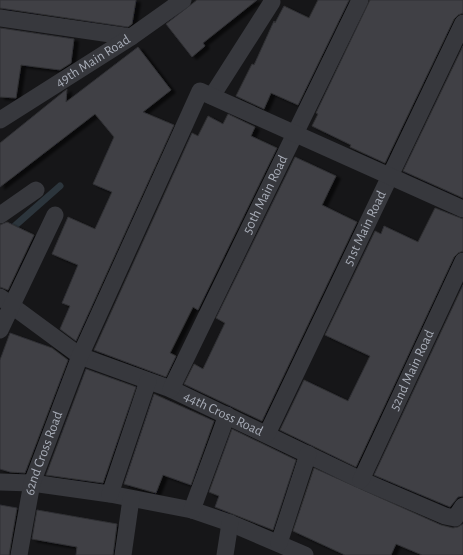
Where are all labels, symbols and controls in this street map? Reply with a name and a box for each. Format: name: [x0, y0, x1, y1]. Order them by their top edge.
street label: 49th Main Road: [53, 32, 133, 90]
street label: 50th Main Road: [240, 153, 290, 236]
street label: 51st Main Road: [341, 189, 389, 268]
street label: 52nd Main Road: [387, 328, 437, 413]
street label: 44th Cross Road: [181, 389, 265, 439]
street label: 62nd Cross Road: [23, 409, 65, 497]

